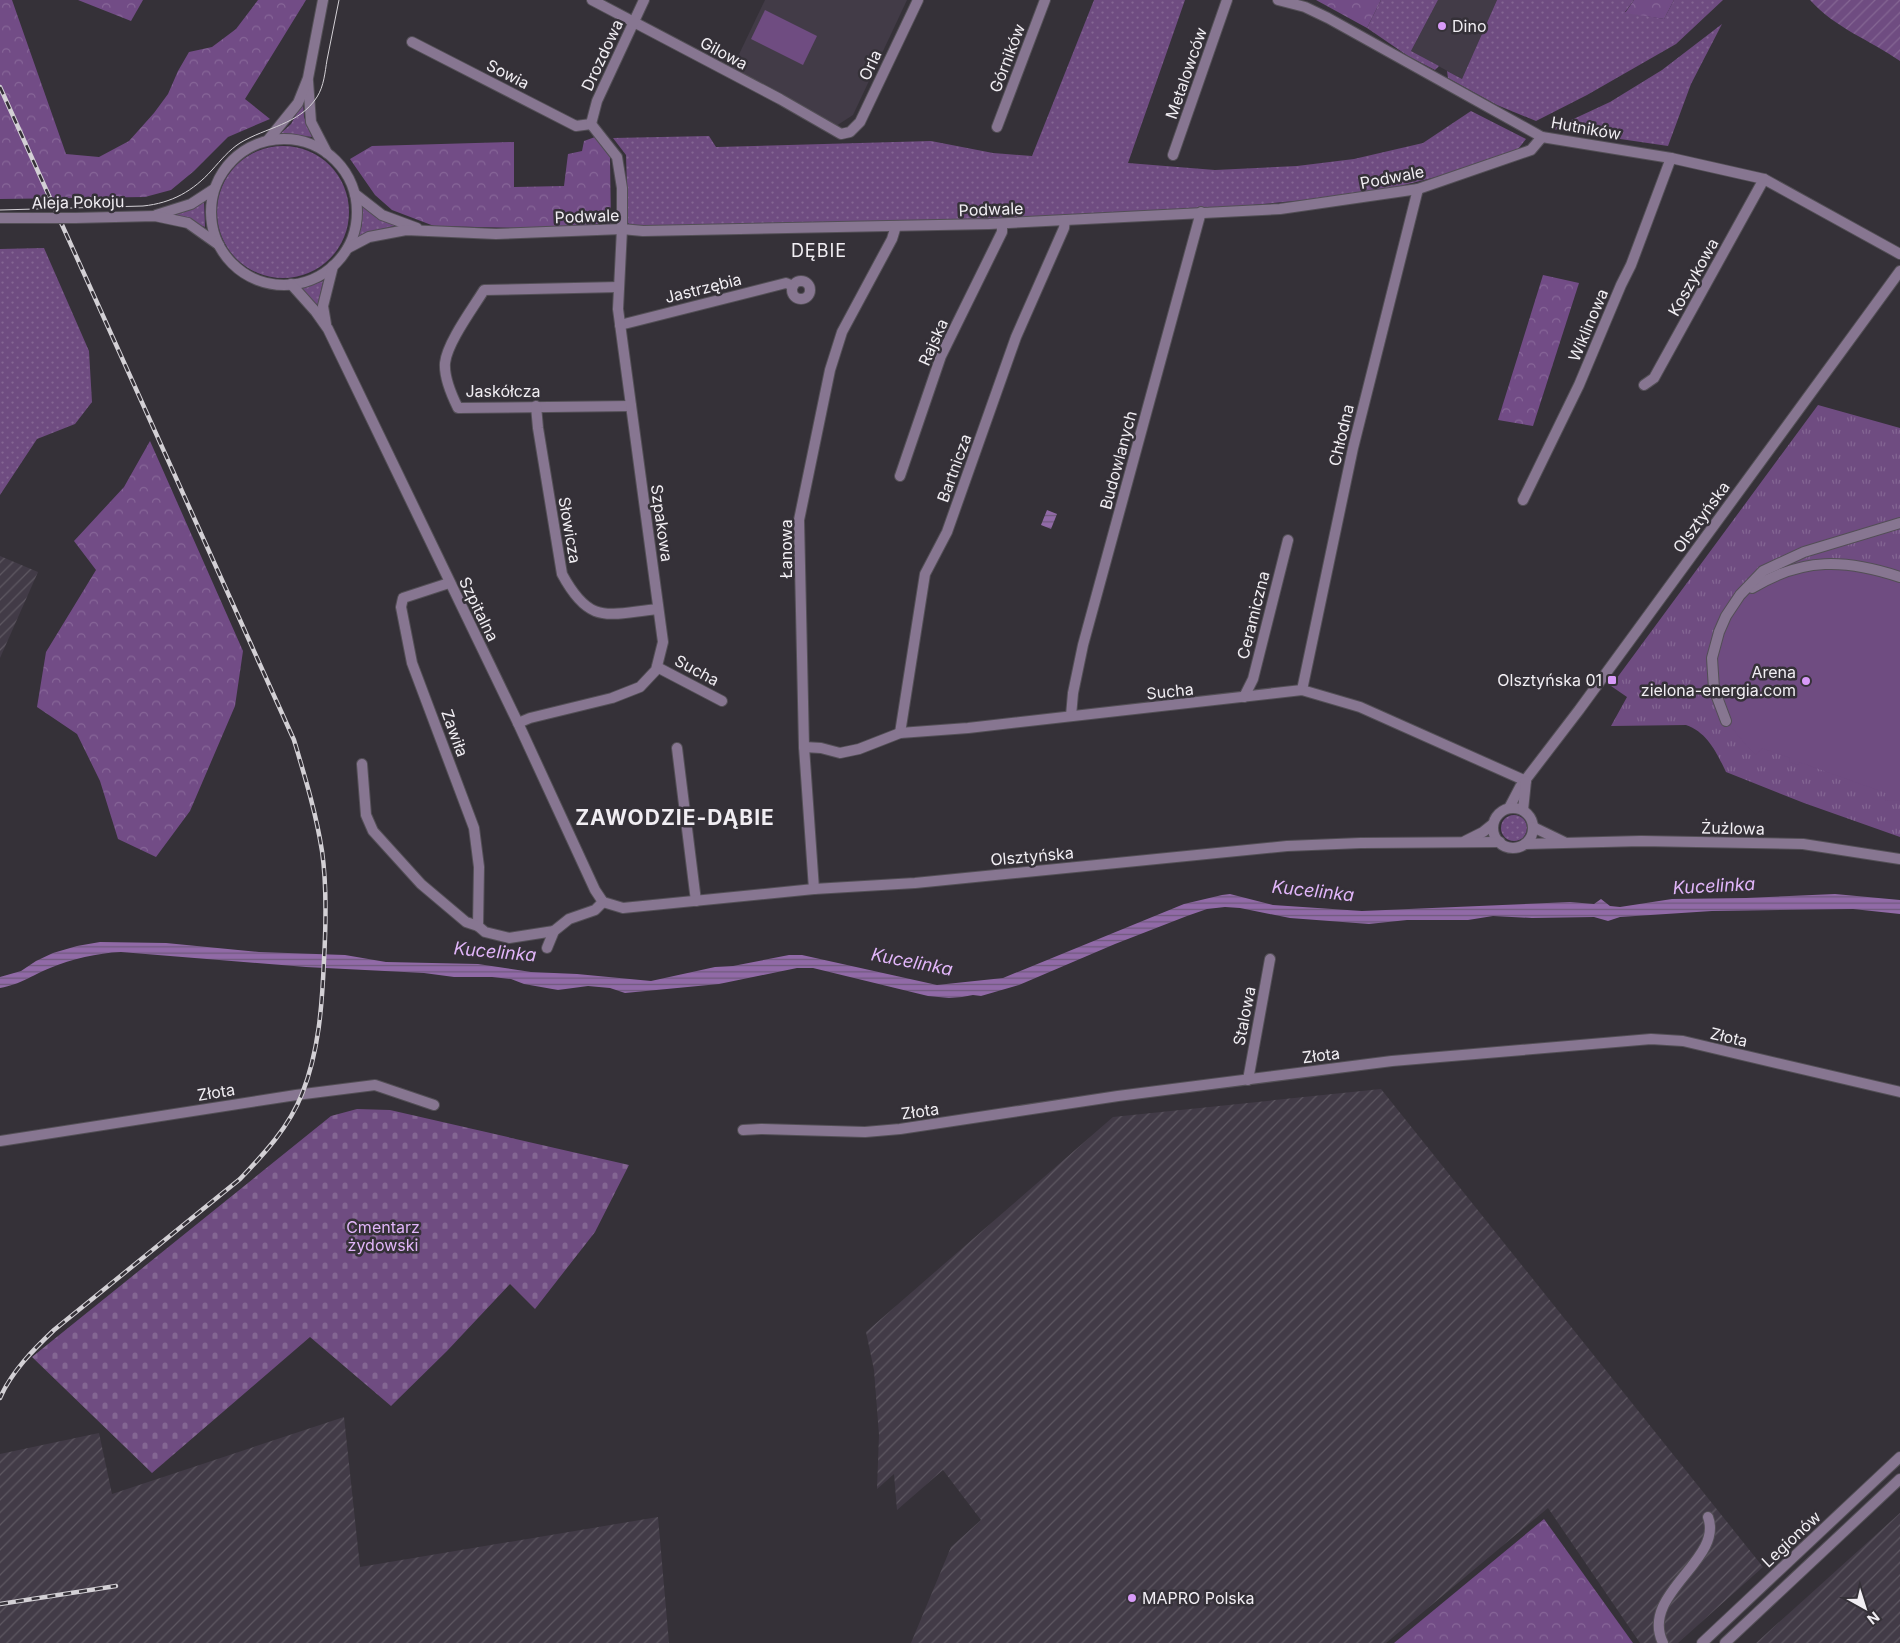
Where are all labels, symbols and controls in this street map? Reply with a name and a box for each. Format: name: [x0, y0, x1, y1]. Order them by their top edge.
street label: Drozdowa: [577, 16, 627, 94]
place label: Dino: [1452, 16, 1486, 36]
marker: Dino: [1436, 20, 1448, 32]
street label: Górników: [985, 21, 1029, 95]
street label: Metalowców: [1161, 25, 1211, 121]
street label: Gilowa: [697, 32, 751, 74]
street label: Orla: [854, 47, 886, 83]
street label: Sowia: [483, 55, 533, 93]
street label: Hutników: [1549, 112, 1623, 144]
street label: Podwale: [1358, 161, 1426, 193]
street label: Aleja Pokoju: [31, 191, 125, 213]
street label: Podwale: [958, 198, 1024, 220]
street label: Podwale: [554, 205, 620, 227]
street label: Koszykowa: [1663, 235, 1723, 319]
district label: DĘBIE: [791, 240, 847, 261]
street label: Jastrzębia: [663, 269, 743, 307]
street label: Wiklinowa: [1564, 286, 1612, 364]
street label: Rajska: [914, 315, 952, 369]
street label: Jaskółcza: [465, 381, 541, 401]
street label: Chłodna: [1324, 402, 1358, 468]
street label: Budowlanych: [1095, 408, 1141, 512]
street label: Bartnicza: [932, 431, 976, 505]
street label: Olsztyńska: [1668, 477, 1734, 557]
street label: Szpakowa: [647, 483, 677, 563]
street label: Słowicza: [554, 495, 586, 565]
street label: Łanowa: [776, 519, 796, 579]
street label: Ceramiczna: [1232, 569, 1274, 661]
street label: Szpitalna: [455, 573, 503, 645]
street label: Sucha: [671, 650, 723, 690]
place label: Arena zielona-energia.com: [1641, 662, 1796, 700]
place label: Olsztyńska 01: [1497, 670, 1602, 690]
marker: Olsztyńska 01: [1606, 674, 1618, 686]
marker: Arena zielona-energia.com: [1800, 675, 1812, 687]
street label: Sucha: [1145, 679, 1195, 703]
street label: Zawiła: [437, 707, 473, 759]
district label: ZAWODZIE-DĄBIE: [575, 805, 775, 830]
street label: Żużlowa: [1701, 817, 1765, 839]
street label: Olsztyńska: [989, 842, 1075, 870]
water label: Kucelinka: [1672, 873, 1756, 898]
water label: Kucelinka: [1271, 876, 1355, 905]
water label: Kucelinka: [453, 937, 537, 966]
water label: Kucelinka: [870, 943, 955, 980]
street label: Stalowa: [1228, 985, 1260, 1047]
street label: Złota: [1708, 1023, 1750, 1051]
street label: Złota: [1301, 1043, 1341, 1067]
street label: Złota: [196, 1079, 236, 1105]
street label: Złota: [900, 1098, 940, 1124]
park label: Cmentarz żydowski: [346, 1217, 420, 1255]
street label: Legionów: [1757, 1507, 1825, 1571]
north arrow: [1840, 1583, 1890, 1633]
place label: MAPRO Polska: [1142, 1588, 1255, 1608]
marker: MAPRO Polska: [1126, 1592, 1138, 1604]
text: N: [1864, 1609, 1883, 1628]

